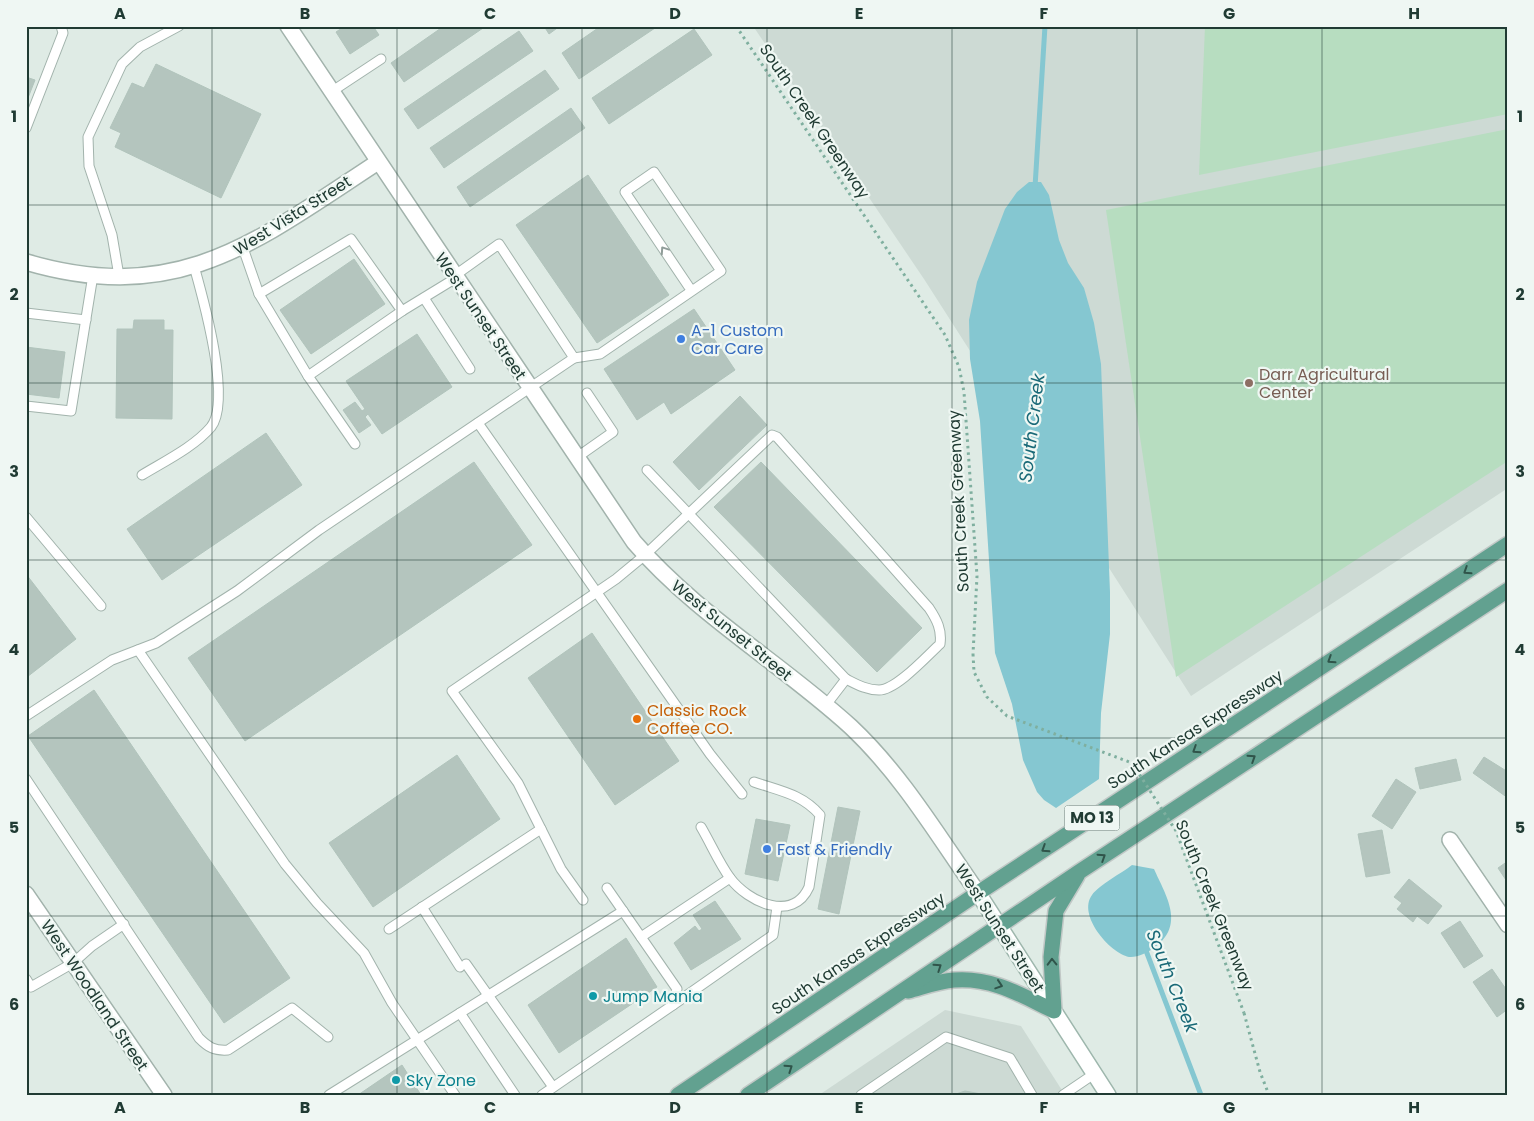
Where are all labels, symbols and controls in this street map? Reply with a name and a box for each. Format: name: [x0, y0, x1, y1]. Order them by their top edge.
text: A: [114, 2, 126, 25]
text: B: [300, 2, 310, 25]
text: C: [484, 2, 496, 25]
text: D: [669, 2, 681, 25]
text: E: [855, 2, 863, 25]
text: F: [1040, 2, 1049, 25]
text: G: [1223, 2, 1235, 25]
text: H: [1408, 2, 1420, 25]
street label: South Creek Greenway: [754, 39, 875, 203]
text: 1: [11, 105, 17, 128]
text: 1: [1517, 105, 1523, 128]
street label: West Vista Street: [229, 170, 356, 261]
one-way arrow: [661, 246, 670, 256]
street label: West Sunset Street: [429, 248, 532, 385]
text: 2: [9, 283, 19, 306]
text: 2: [1515, 283, 1525, 306]
place label: A-1 Custom Car Care: [691, 319, 783, 360]
marker: A-1 Custom Car Care: [675, 333, 687, 345]
place label: Darr Agricultural Center: [1259, 363, 1390, 404]
water label: South Creek: [1012, 372, 1051, 484]
marker: Darr Agricultural Center: [1243, 377, 1255, 389]
street label: South Creek Greenway: [942, 409, 975, 593]
text: 3: [9, 460, 19, 483]
text: 3: [1515, 460, 1525, 483]
one-way arrow: [1463, 565, 1473, 574]
street label: West Sunset Street: [667, 575, 797, 686]
text: 4: [9, 638, 20, 661]
text: 4: [1515, 638, 1526, 661]
one-way arrow: [1328, 654, 1337, 663]
street label: South Kansas Expressway: [1103, 664, 1287, 795]
place label: Classic Rock Coffee CO.: [647, 699, 747, 740]
marker: Classic Rock Coffee CO.: [631, 713, 643, 725]
one-way arrow: [1192, 743, 1201, 753]
one-way arrow: [1247, 755, 1256, 764]
road number: MO 13: [1064, 806, 1120, 830]
text: 5: [9, 816, 19, 839]
text: 5: [1515, 816, 1525, 839]
street label: South Creek Greenway: [1172, 817, 1258, 993]
place label: Fast & Friendly: [777, 838, 892, 861]
one-way arrow: [1042, 842, 1051, 852]
marker: Fast & Friendly: [761, 843, 773, 855]
one-way arrow: [1096, 854, 1106, 863]
street label: West Sunset Street: [949, 859, 1050, 997]
street label: South Kansas Expressway: [767, 887, 950, 1020]
street label: West Woodland Street: [35, 915, 154, 1076]
water label: South Creek: [1142, 926, 1202, 1036]
one-way arrow: [1047, 958, 1057, 966]
one-way arrow: [932, 964, 942, 973]
one-way arrow: [994, 979, 1003, 989]
place label: Jump Mania: [603, 985, 703, 1008]
marker: Jump Mania: [587, 990, 599, 1002]
text: 6: [9, 993, 19, 1016]
text: 6: [1515, 993, 1525, 1016]
one-way arrow: [783, 1064, 792, 1074]
place label: Sky Zone: [406, 1069, 476, 1092]
marker: Sky Zone: [390, 1074, 402, 1086]
text: A: [114, 1096, 126, 1119]
text: B: [300, 1096, 310, 1119]
text: C: [484, 1096, 496, 1119]
text: D: [669, 1096, 681, 1119]
text: E: [855, 1096, 863, 1119]
text: F: [1040, 1096, 1049, 1119]
text: G: [1223, 1096, 1235, 1119]
text: H: [1408, 1096, 1420, 1119]

